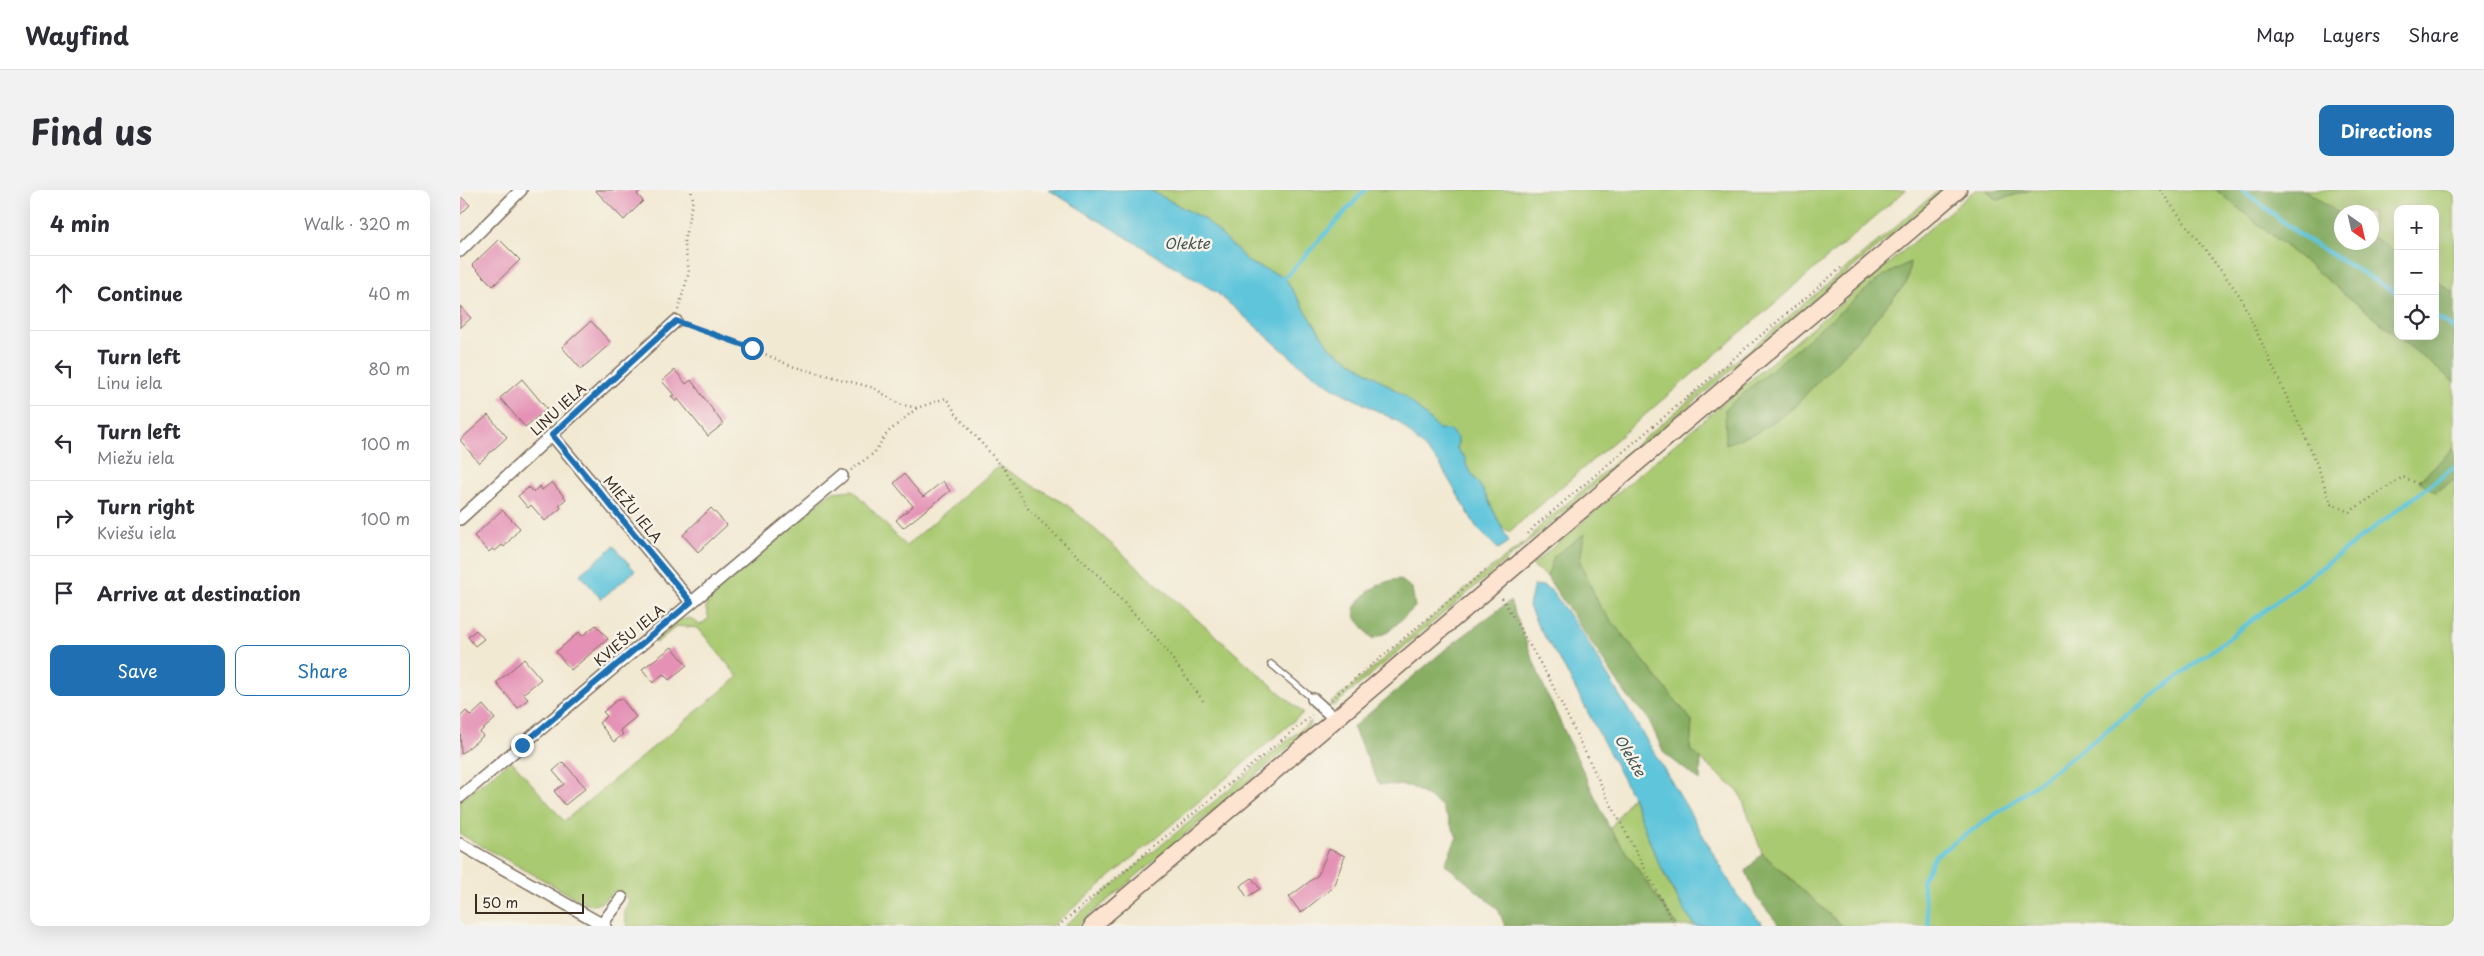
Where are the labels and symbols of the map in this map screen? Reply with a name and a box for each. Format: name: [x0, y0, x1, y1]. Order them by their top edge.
north arrow: [2334, 205, 2379, 250]
water label: Olekte: [1164, 231, 1211, 254]
route start: [741, 337, 764, 360]
street label: LINU IELA: [526, 378, 591, 440]
street label: MIEŽU IELA: [599, 471, 667, 547]
street label: KVIEŠU IELA: [589, 599, 669, 671]
water label: Olekte: [1610, 730, 1653, 781]
route end: [511, 734, 534, 757]
scale bar: [475, 891, 584, 914]

